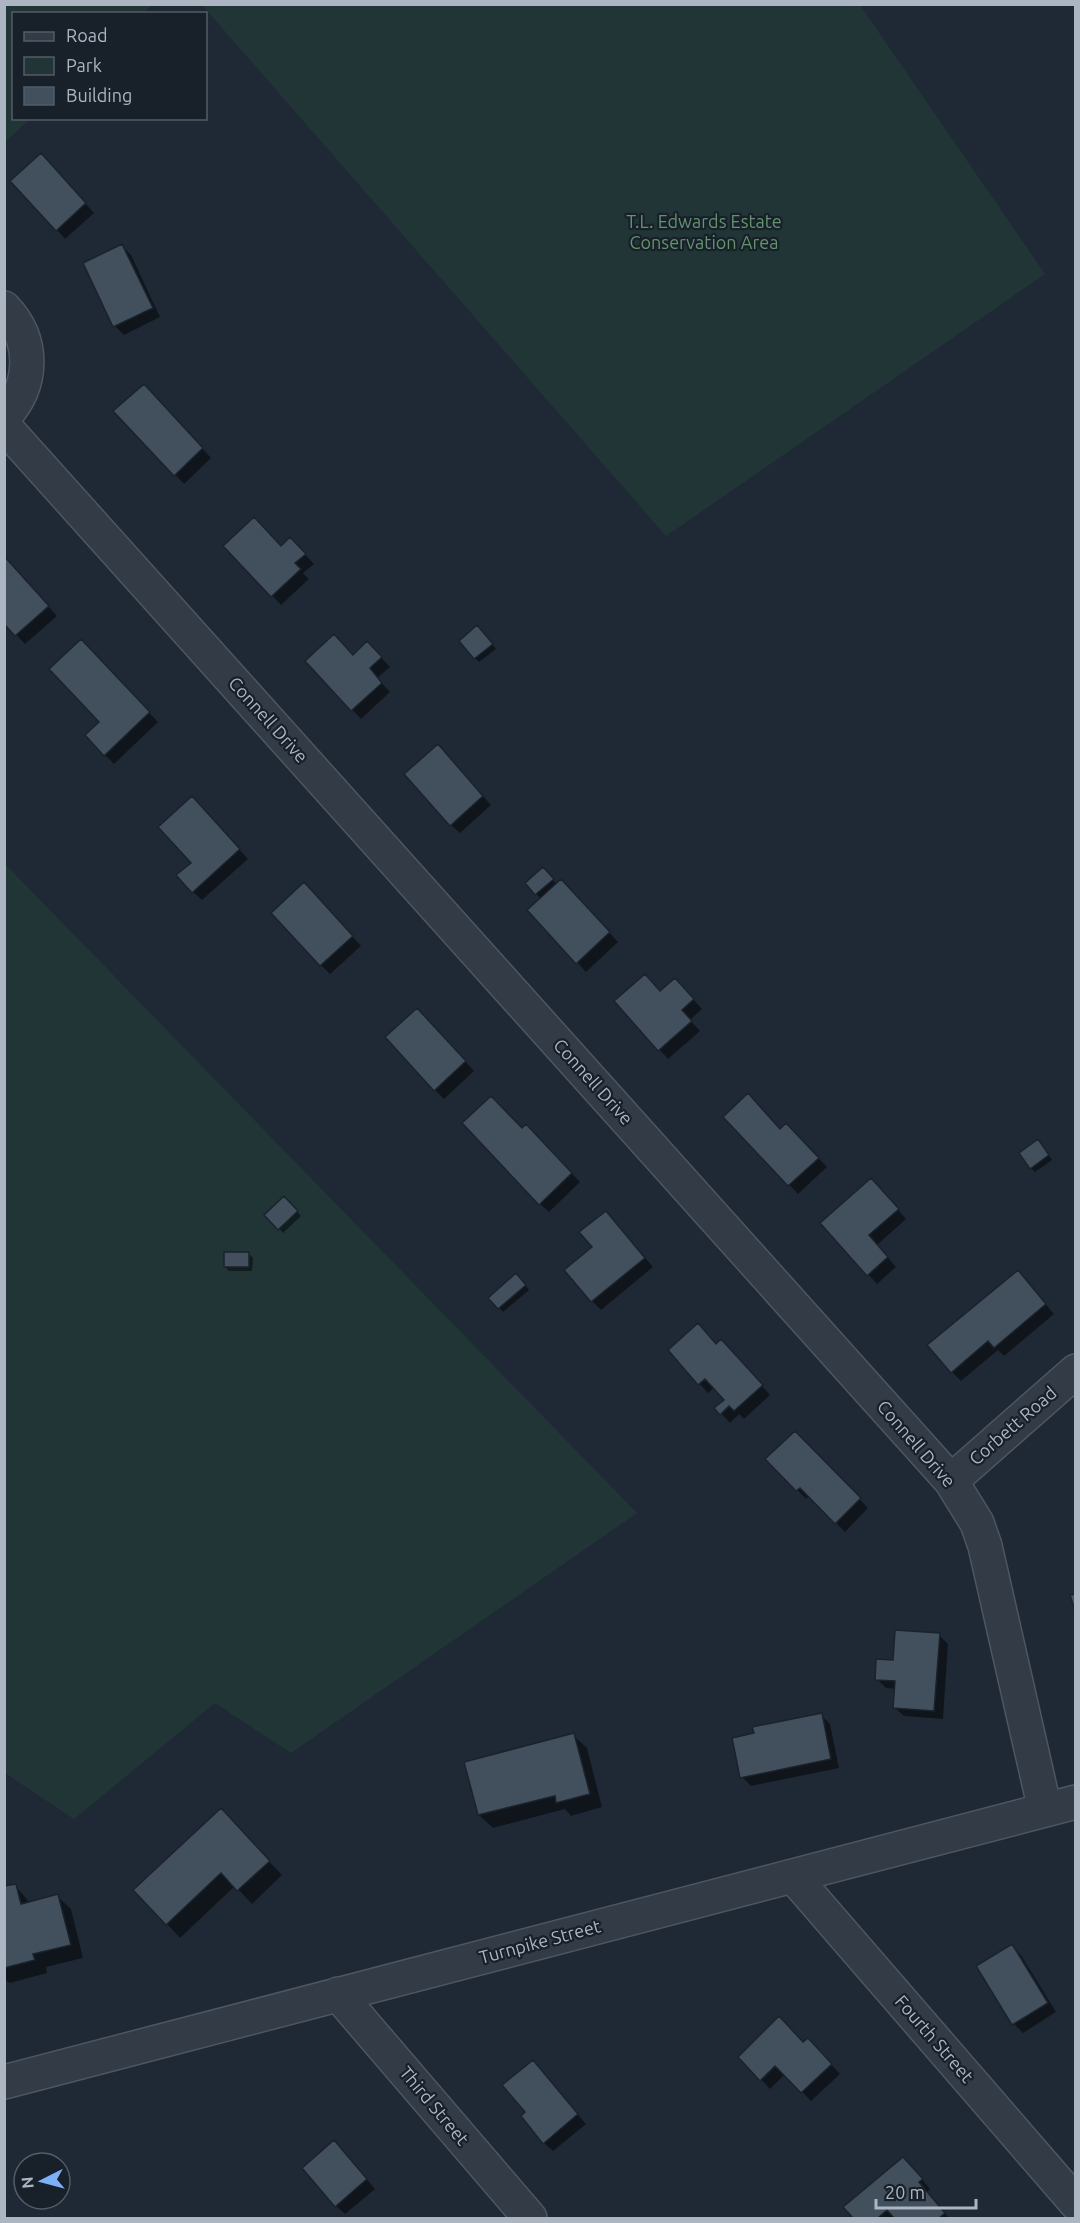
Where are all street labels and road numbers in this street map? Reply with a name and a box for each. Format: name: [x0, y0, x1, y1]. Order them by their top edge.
street label: Connell Drive: [225, 672, 312, 766]
street label: Connell Drive: [550, 1034, 637, 1128]
street label: Corbett Road: [965, 1382, 1060, 1468]
street label: Connell Drive: [874, 1396, 960, 1491]
street label: Turnpike Street: [477, 1915, 603, 1967]
street label: Fourth Street: [892, 1991, 978, 2086]
street label: Third Street: [396, 2062, 473, 2149]

